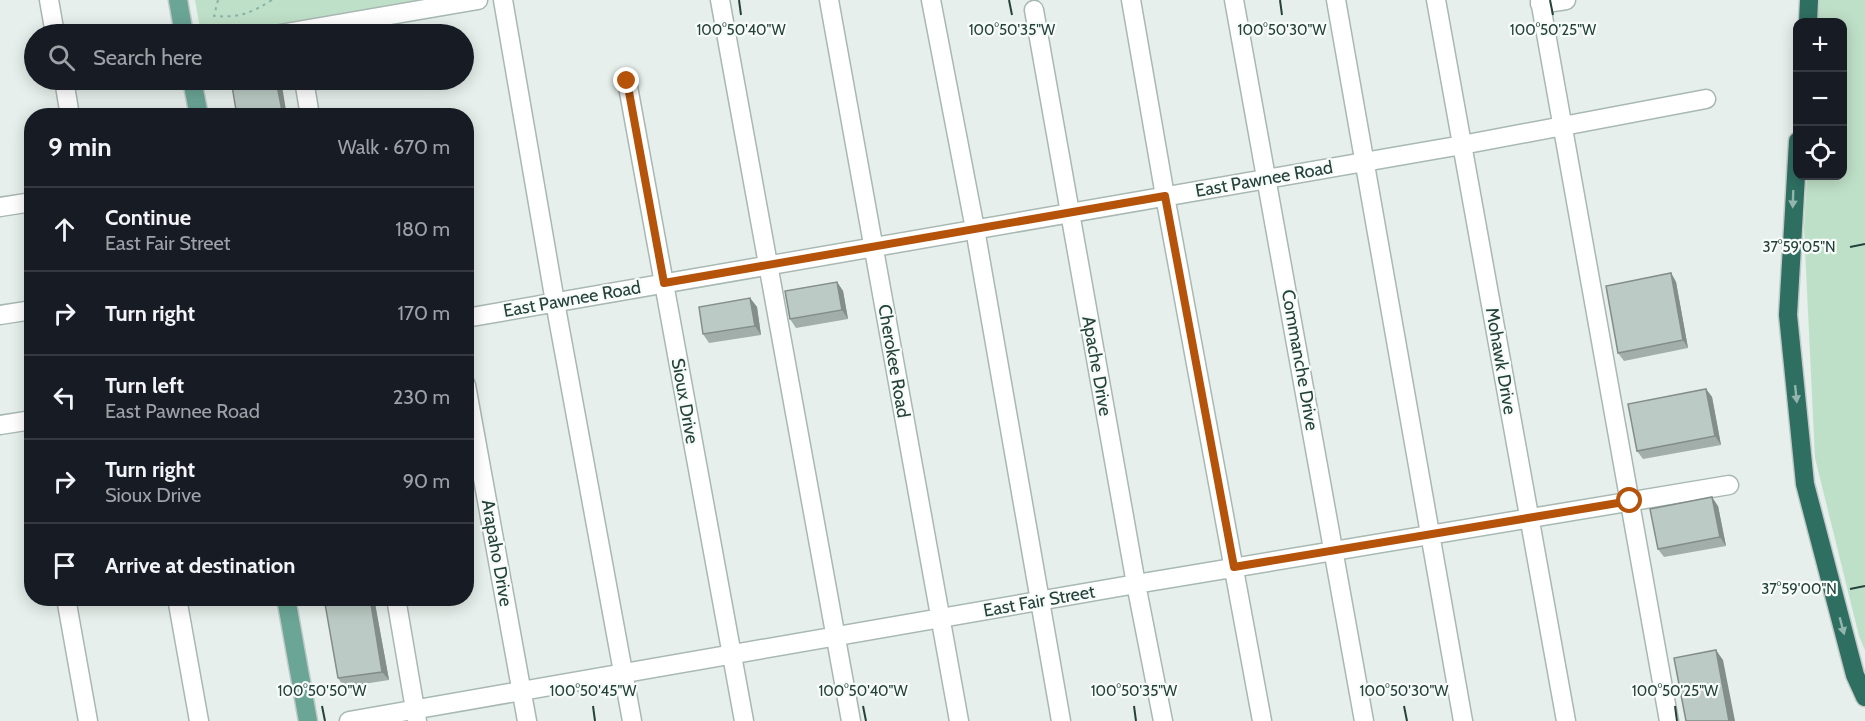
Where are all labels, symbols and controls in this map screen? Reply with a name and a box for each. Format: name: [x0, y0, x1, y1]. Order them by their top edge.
map controls: [1793, 18, 1847, 180]
button: +: [1793, 18, 1847, 72]
text: 100°50'40"W: [696, 21, 786, 39]
text: 100°50'35"W: [969, 21, 1056, 39]
text: 100°50'30"W: [1238, 21, 1327, 39]
text: 100°50'25"W: [1510, 21, 1597, 39]
search box: [24, 24, 474, 90]
icon: search: [45, 41, 78, 74]
text: Search here: [93, 44, 202, 71]
route end: [613, 67, 639, 93]
button: −: [1793, 72, 1847, 126]
button: locate: [1793, 126, 1847, 180]
text: 9 min: [48, 131, 112, 163]
text: Walk · 670 m: [338, 135, 450, 159]
street label: East Pawnee Road: [1194, 156, 1334, 202]
one-way arrow: [1789, 190, 1798, 209]
text: Continue: [105, 204, 191, 231]
icon: ahead: [48, 213, 81, 246]
text: 180 m: [395, 217, 450, 241]
text: East Fair Street: [105, 231, 231, 255]
text: 37°59'05"N: [1762, 238, 1836, 256]
street label: East Pawnee Road: [502, 276, 642, 322]
street label: Commanche Drive: [1277, 288, 1323, 432]
icon: right: [48, 297, 81, 330]
text: Turn right: [105, 300, 195, 327]
text: 170 m: [398, 301, 450, 325]
street label: Cherokee Road: [873, 303, 915, 419]
street label: Mohawk Drive: [1481, 306, 1521, 416]
street label: Apache Drive: [1077, 314, 1117, 418]
street label: Sioux Drive: [667, 356, 703, 446]
text: Turn left: [105, 372, 184, 399]
icon: left: [48, 381, 81, 414]
text: 230 m: [393, 385, 450, 409]
one-way arrow: [1791, 385, 1801, 404]
text: East Pawnee Road: [105, 399, 260, 423]
text: Turn right: [105, 456, 195, 483]
icon: right: [48, 465, 81, 498]
text: 90 m: [403, 469, 450, 493]
text: Sioux Drive: [105, 483, 201, 507]
route start: [1616, 487, 1642, 513]
street label: Arapaho Drive: [477, 498, 517, 608]
icon: arrive: [48, 549, 81, 582]
text: Arrive at destination: [105, 552, 295, 579]
street label: East Fair Street: [981, 580, 1097, 622]
text: 37°59'00"N: [1761, 580, 1837, 598]
one-way arrow: [1838, 617, 1848, 635]
text: 100°50'50"W: [278, 682, 367, 700]
text: 100°50'45"W: [550, 682, 637, 700]
text: 100°50'40"W: [818, 682, 908, 700]
text: 100°50'35"W: [1091, 682, 1178, 700]
text: 100°50'30"W: [1360, 682, 1449, 700]
text: 100°50'25"W: [1632, 682, 1719, 700]

